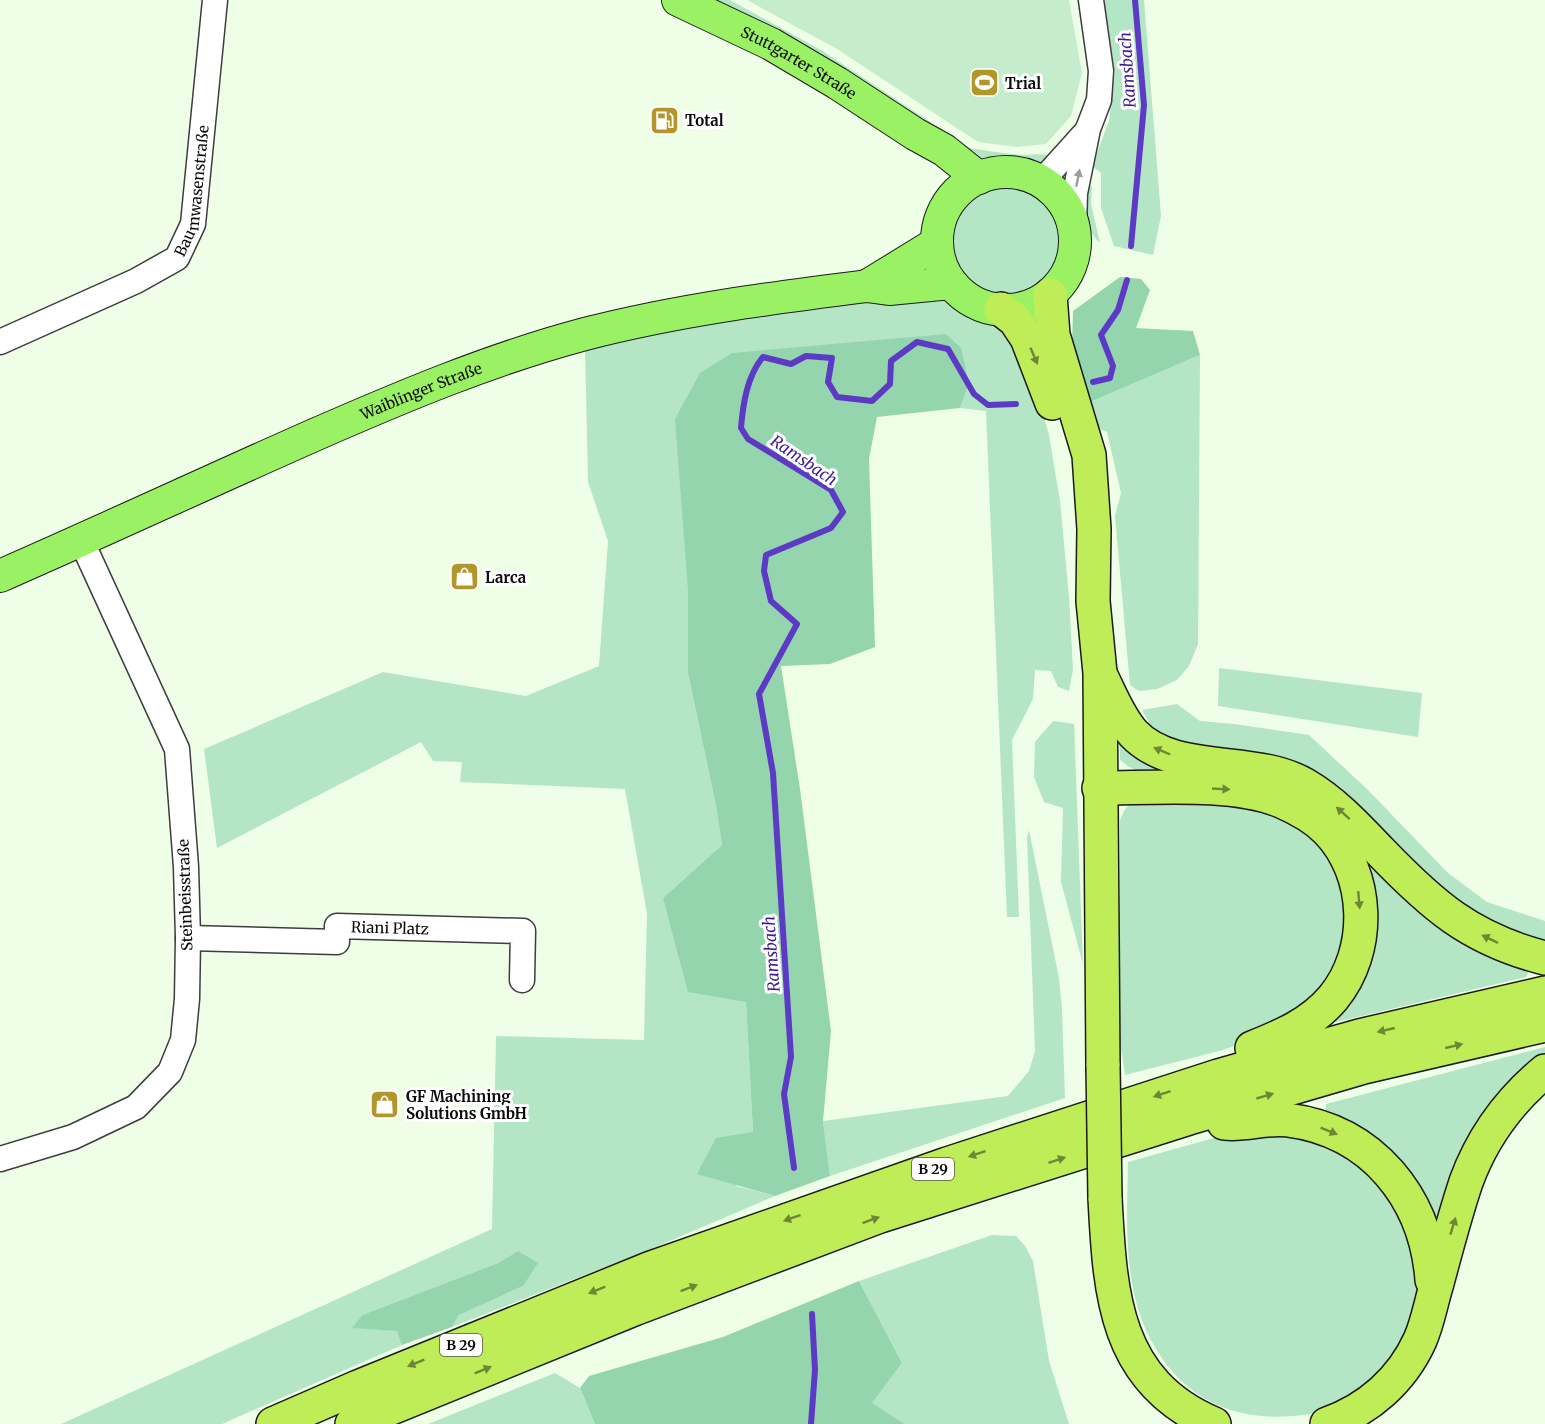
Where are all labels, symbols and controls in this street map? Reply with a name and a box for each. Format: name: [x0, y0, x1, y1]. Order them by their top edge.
street label: Stuttgarter Straße: [738, 22, 860, 103]
water label: Ramsbach: [1114, 31, 1140, 109]
sports icon: Trial: [968, 67, 1000, 99]
place label: Trial: [1005, 74, 1041, 93]
fuel station icon: Total: [648, 104, 680, 136]
place label: Total: [685, 111, 724, 130]
street label: Baumwasenstraße: [170, 124, 212, 259]
one-way arrow: [1074, 168, 1083, 187]
one-way arrow: [1030, 347, 1039, 364]
street label: Waiblinger Straße: [356, 358, 485, 424]
water label: Ramsbach: [767, 430, 841, 490]
shop icon: Larca: [448, 561, 480, 593]
place label: Larca: [485, 568, 527, 587]
one-way arrow: [1153, 746, 1171, 756]
one-way arrow: [1211, 784, 1230, 793]
one-way arrow: [1336, 807, 1350, 821]
street label: Steinbeisstraße: [174, 839, 196, 951]
one-way arrow: [1354, 891, 1364, 910]
water label: Ramsbach: [758, 915, 784, 993]
street label: Riani Platz: [351, 917, 429, 938]
one-way arrow: [1481, 935, 1498, 944]
one-way arrow: [1376, 1026, 1395, 1035]
one-way arrow: [1445, 1040, 1463, 1050]
place label: GF Machining Solutions GmbH: [406, 1087, 527, 1123]
shop icon: GF Machining Solutions GmbH: [369, 1089, 401, 1121]
one-way arrow: [1153, 1090, 1171, 1099]
one-way arrow: [1257, 1091, 1275, 1100]
one-way arrow: [1320, 1126, 1338, 1136]
one-way arrow: [967, 1150, 985, 1159]
one-way arrow: [1048, 1155, 1066, 1164]
road number: B 29: [912, 1158, 954, 1180]
one-way arrow: [783, 1214, 801, 1224]
one-way arrow: [862, 1214, 880, 1224]
one-way arrow: [1449, 1217, 1458, 1235]
one-way arrow: [680, 1283, 698, 1293]
one-way arrow: [587, 1285, 605, 1295]
road number: B 29: [440, 1334, 482, 1356]
one-way arrow: [407, 1359, 425, 1368]
one-way arrow: [475, 1365, 493, 1375]

